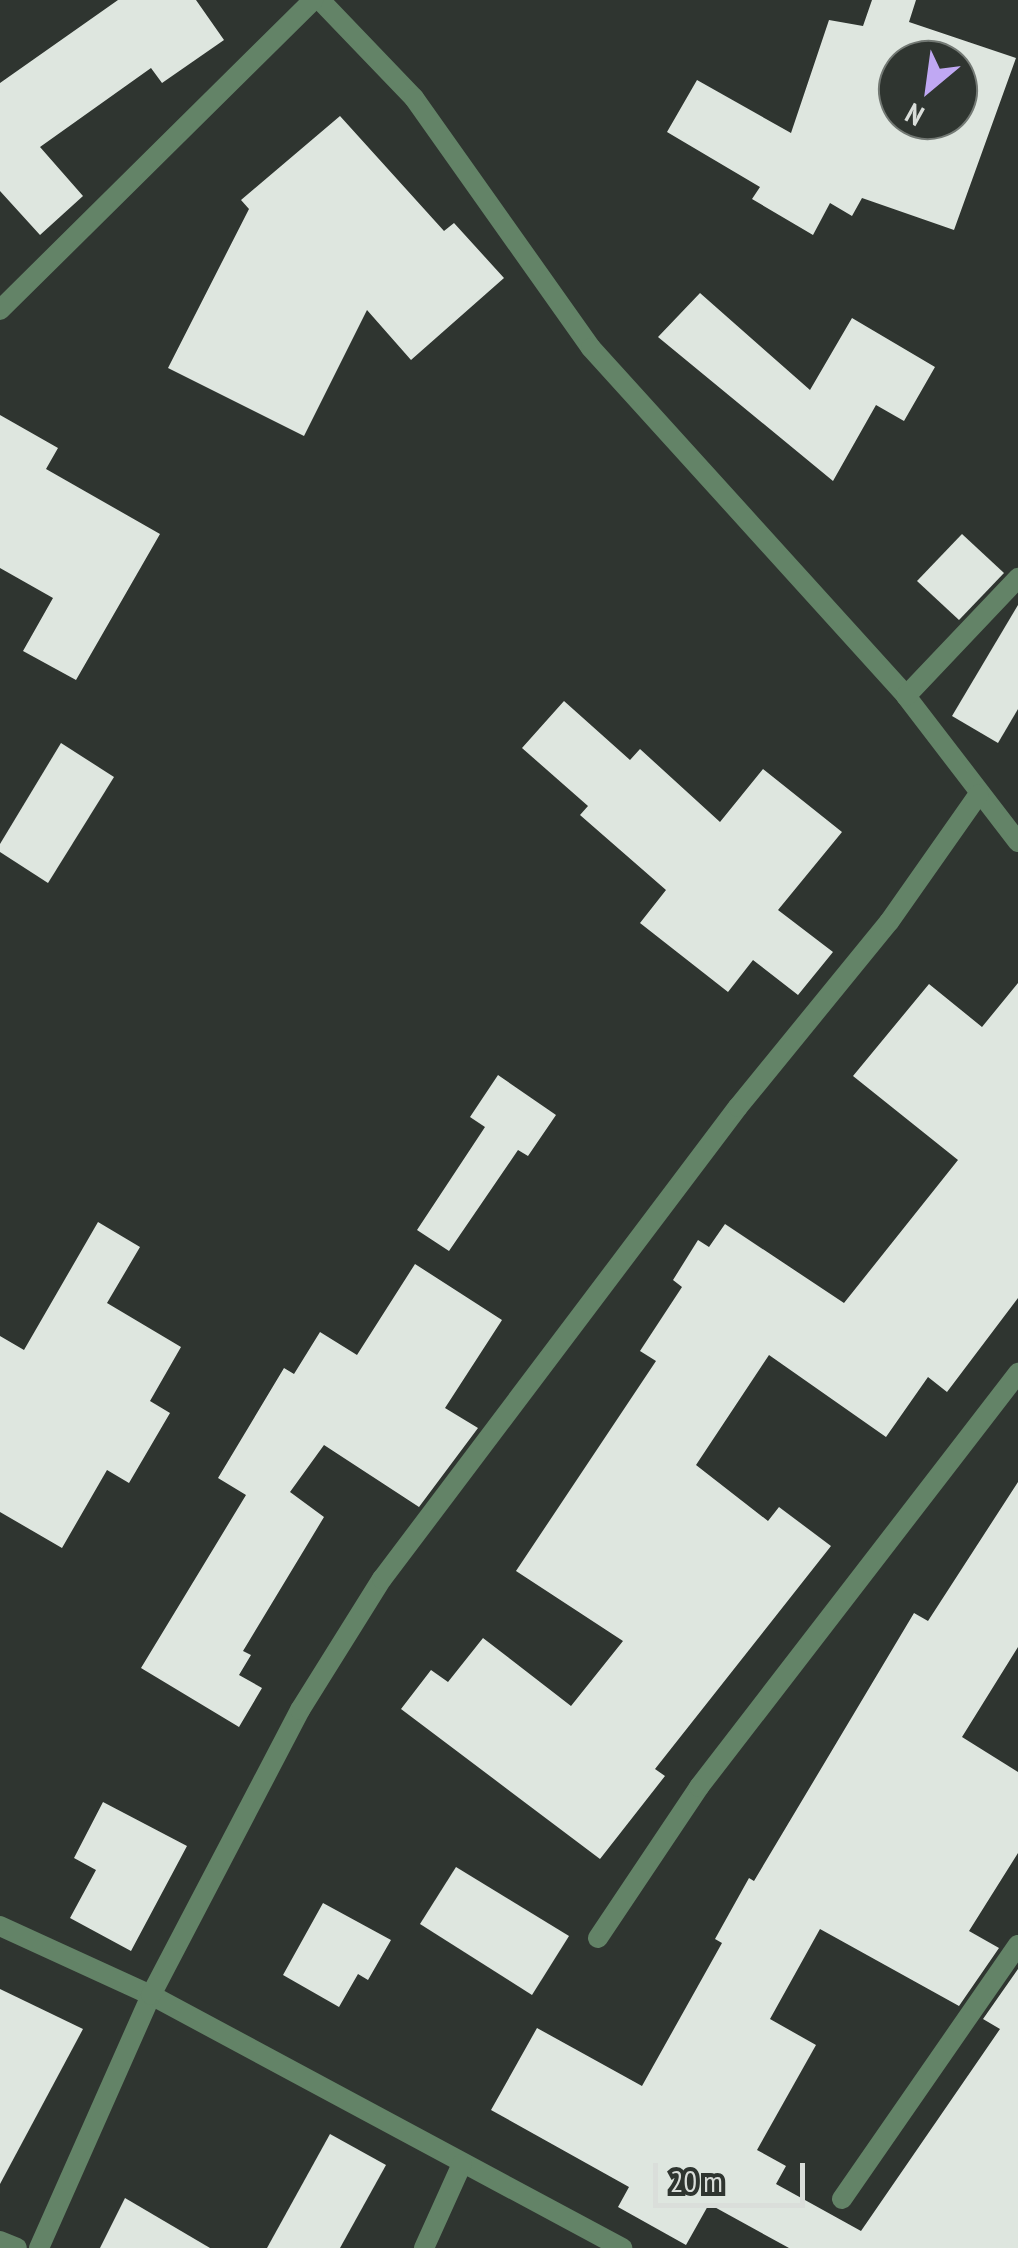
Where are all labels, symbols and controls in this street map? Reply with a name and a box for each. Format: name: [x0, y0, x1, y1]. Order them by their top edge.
north arrow: [878, 40, 978, 140]
text: N: [899, 95, 930, 135]
scale bar: [658, 2143, 810, 2205]
text: 20 m: [670, 2161, 723, 2200]

